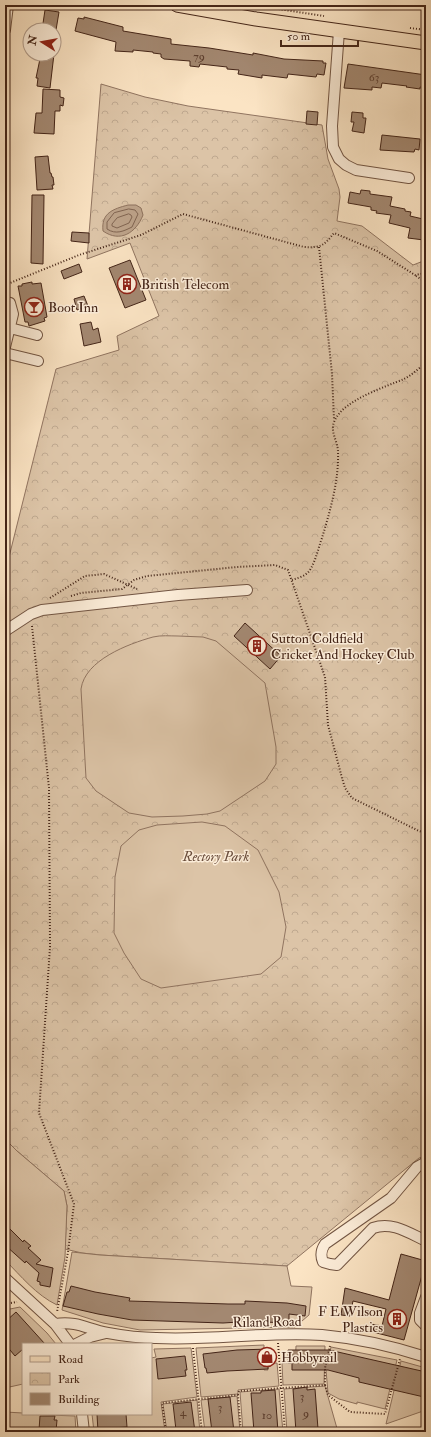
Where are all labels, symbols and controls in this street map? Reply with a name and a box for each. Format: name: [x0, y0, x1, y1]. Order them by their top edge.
north arrow: [22, 22, 62, 62]
scale bar: [281, 22, 358, 48]
text: 50 m: [287, 29, 311, 44]
text: N: [25, 33, 40, 47]
house number: 79: [193, 49, 205, 64]
house number: 63: [369, 70, 379, 85]
building icon: British Telecom: [116, 273, 138, 295]
place label: British Telecom: [141, 276, 229, 293]
bar icon: Boot Inn: [23, 296, 45, 318]
place label: Boot Inn: [48, 299, 98, 316]
place label: Sutton Coldfield Cricket And Hockey Club: [271, 630, 414, 664]
building icon: Sutton Coldfield Cricket And Hockey Club: [246, 635, 268, 657]
park label: Rectory Park: [182, 848, 249, 865]
place label: F E Wilson Plastics: [318, 1303, 383, 1336]
building icon: F E Wilson Plastics: [386, 1308, 408, 1330]
street label: Riland Road: [232, 1313, 302, 1331]
legend: [22, 1343, 152, 1415]
shop icon: Hobbyrail: [256, 1346, 278, 1368]
place label: Hobbyrail: [281, 1349, 338, 1367]
text: Road: [58, 1352, 83, 1367]
text: Park: [58, 1372, 80, 1387]
house number: 3: [300, 1389, 304, 1404]
text: Building: [58, 1392, 101, 1407]
house number: 3: [218, 1400, 222, 1415]
house number: 4: [180, 1405, 187, 1420]
house number: 9: [302, 1406, 309, 1421]
house number: 10: [262, 1408, 272, 1423]

